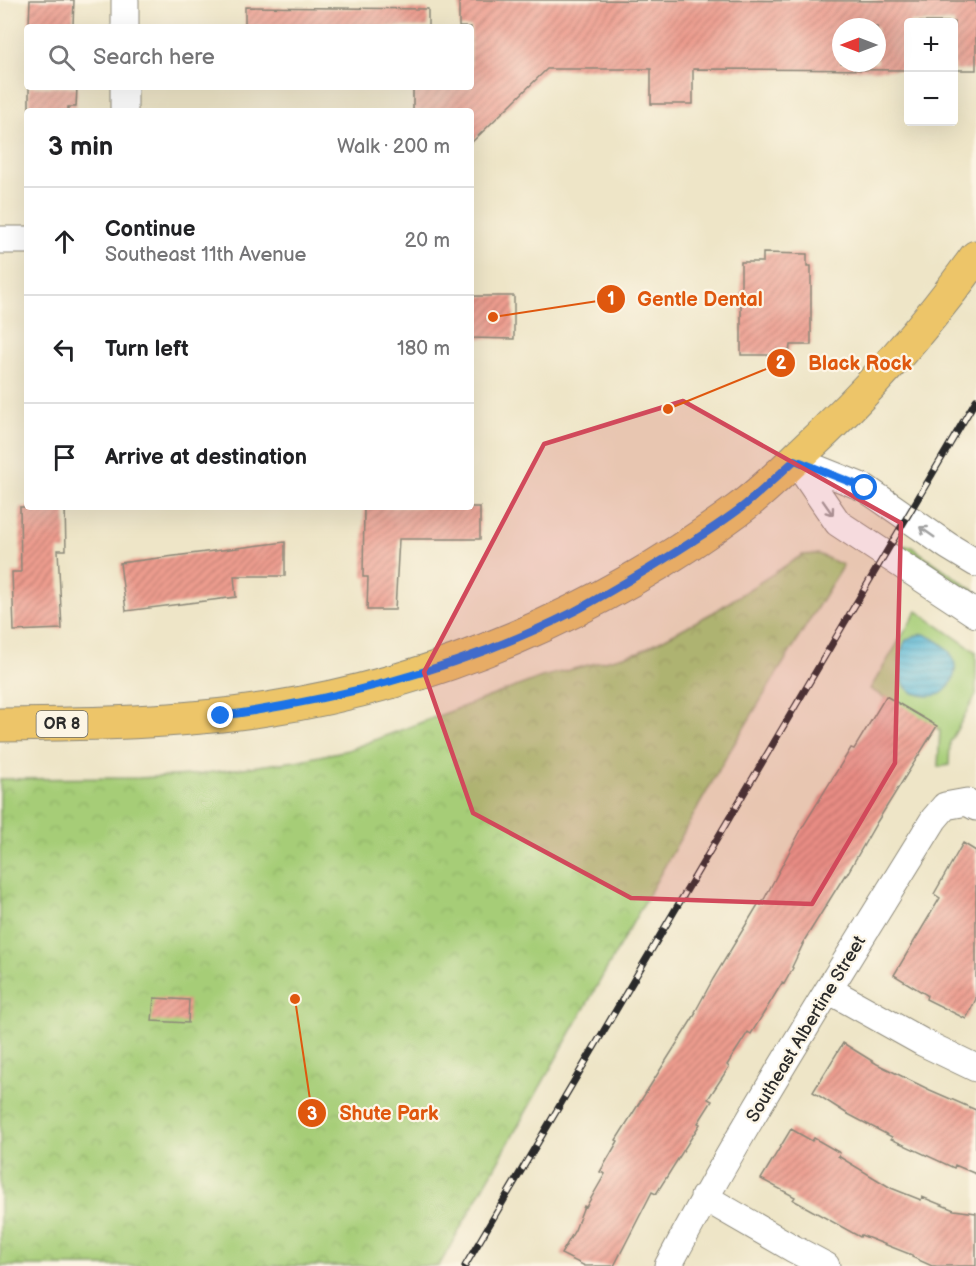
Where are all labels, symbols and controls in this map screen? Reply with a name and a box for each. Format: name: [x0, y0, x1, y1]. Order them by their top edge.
north arrow: [832, 18, 886, 72]
map controls: [904, 18, 958, 126]
button: +: [904, 18, 958, 72]
search box: [24, 24, 474, 90]
icon: search: [45, 41, 78, 74]
text: Search here: [93, 44, 215, 71]
button: −: [904, 72, 958, 126]
text: 3 min: [48, 132, 113, 163]
text: Walk · 200 m: [337, 135, 450, 159]
text: Continue: [105, 216, 195, 243]
icon: ahead: [48, 225, 81, 258]
text: 20 m: [405, 229, 450, 253]
text: Southeast 11th Avenue: [105, 243, 306, 267]
callout: Gentle Dental: [596, 280, 775, 318]
text: Gentle Dental: [637, 288, 763, 312]
text: 1: [607, 289, 615, 310]
icon: left: [48, 333, 81, 366]
text: Turn left: [105, 336, 189, 363]
text: 180 m: [397, 337, 450, 361]
callout: Black Rock: [766, 344, 924, 382]
text: Black Rock: [808, 352, 912, 376]
text: 2: [776, 353, 787, 374]
icon: arrive: [48, 441, 81, 474]
text: Arrive at destination: [105, 444, 307, 471]
route start: [851, 474, 877, 500]
one-way arrow: [822, 499, 834, 516]
one-way arrow: [919, 526, 935, 538]
route end: [207, 702, 233, 728]
road number: OR 8: [36, 711, 88, 737]
street label: Southeast Albertine Street: [742, 932, 870, 1126]
callout: Shute Park: [297, 1094, 450, 1132]
text: Shute Park: [339, 1102, 439, 1126]
text: 3: [307, 1104, 317, 1125]

